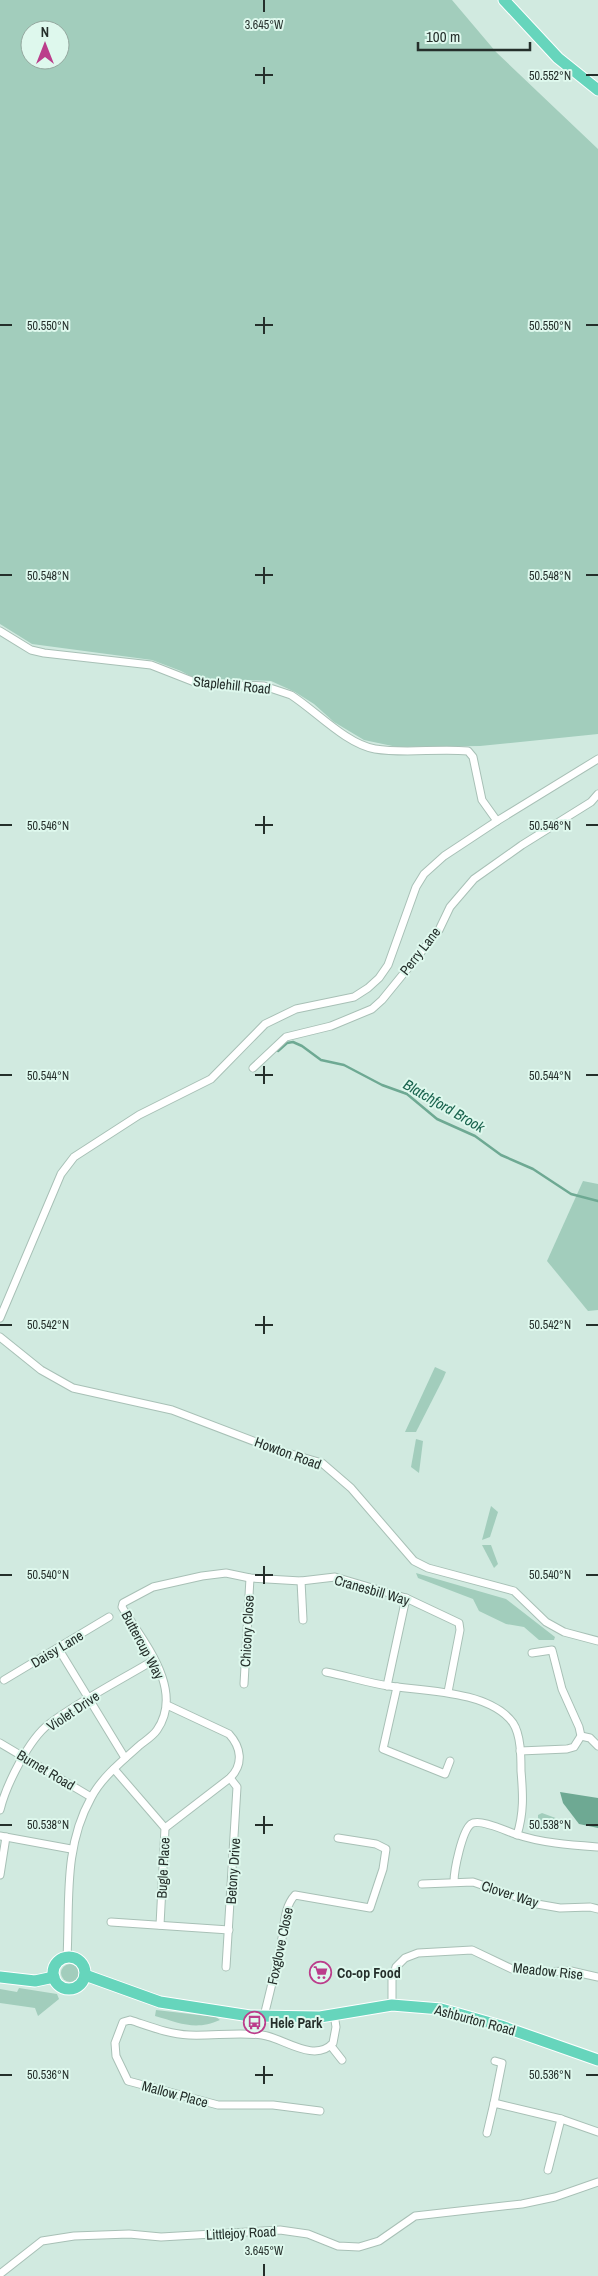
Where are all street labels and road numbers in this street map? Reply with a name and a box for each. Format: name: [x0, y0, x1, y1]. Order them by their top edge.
street label: Staplehill Road: [192, 672, 272, 698]
street label: Perry Lane: [396, 923, 444, 979]
street label: Howton Road: [252, 1433, 324, 1473]
street label: Cranesbill Way: [332, 1571, 412, 1609]
street label: Chicory Close: [236, 1595, 258, 1667]
street label: Buttercup Way: [117, 1608, 169, 1683]
street label: Daisy Lane: [27, 1626, 87, 1672]
street label: Violet Drive: [43, 1687, 103, 1735]
street label: Burnet Road: [14, 1746, 78, 1794]
street label: Bugle Place: [152, 1837, 174, 1899]
street label: Betony Drive: [222, 1837, 244, 1905]
street label: Clover Way: [479, 1876, 541, 1912]
street label: Foxglove Close: [263, 1906, 297, 1986]
street label: Meadow Rise: [512, 1958, 584, 1984]
street label: Ashburton Road: [432, 2000, 517, 2039]
street label: Mallow Place: [140, 2077, 210, 2111]
street label: Littlejoy Road: [205, 2222, 277, 2244]

